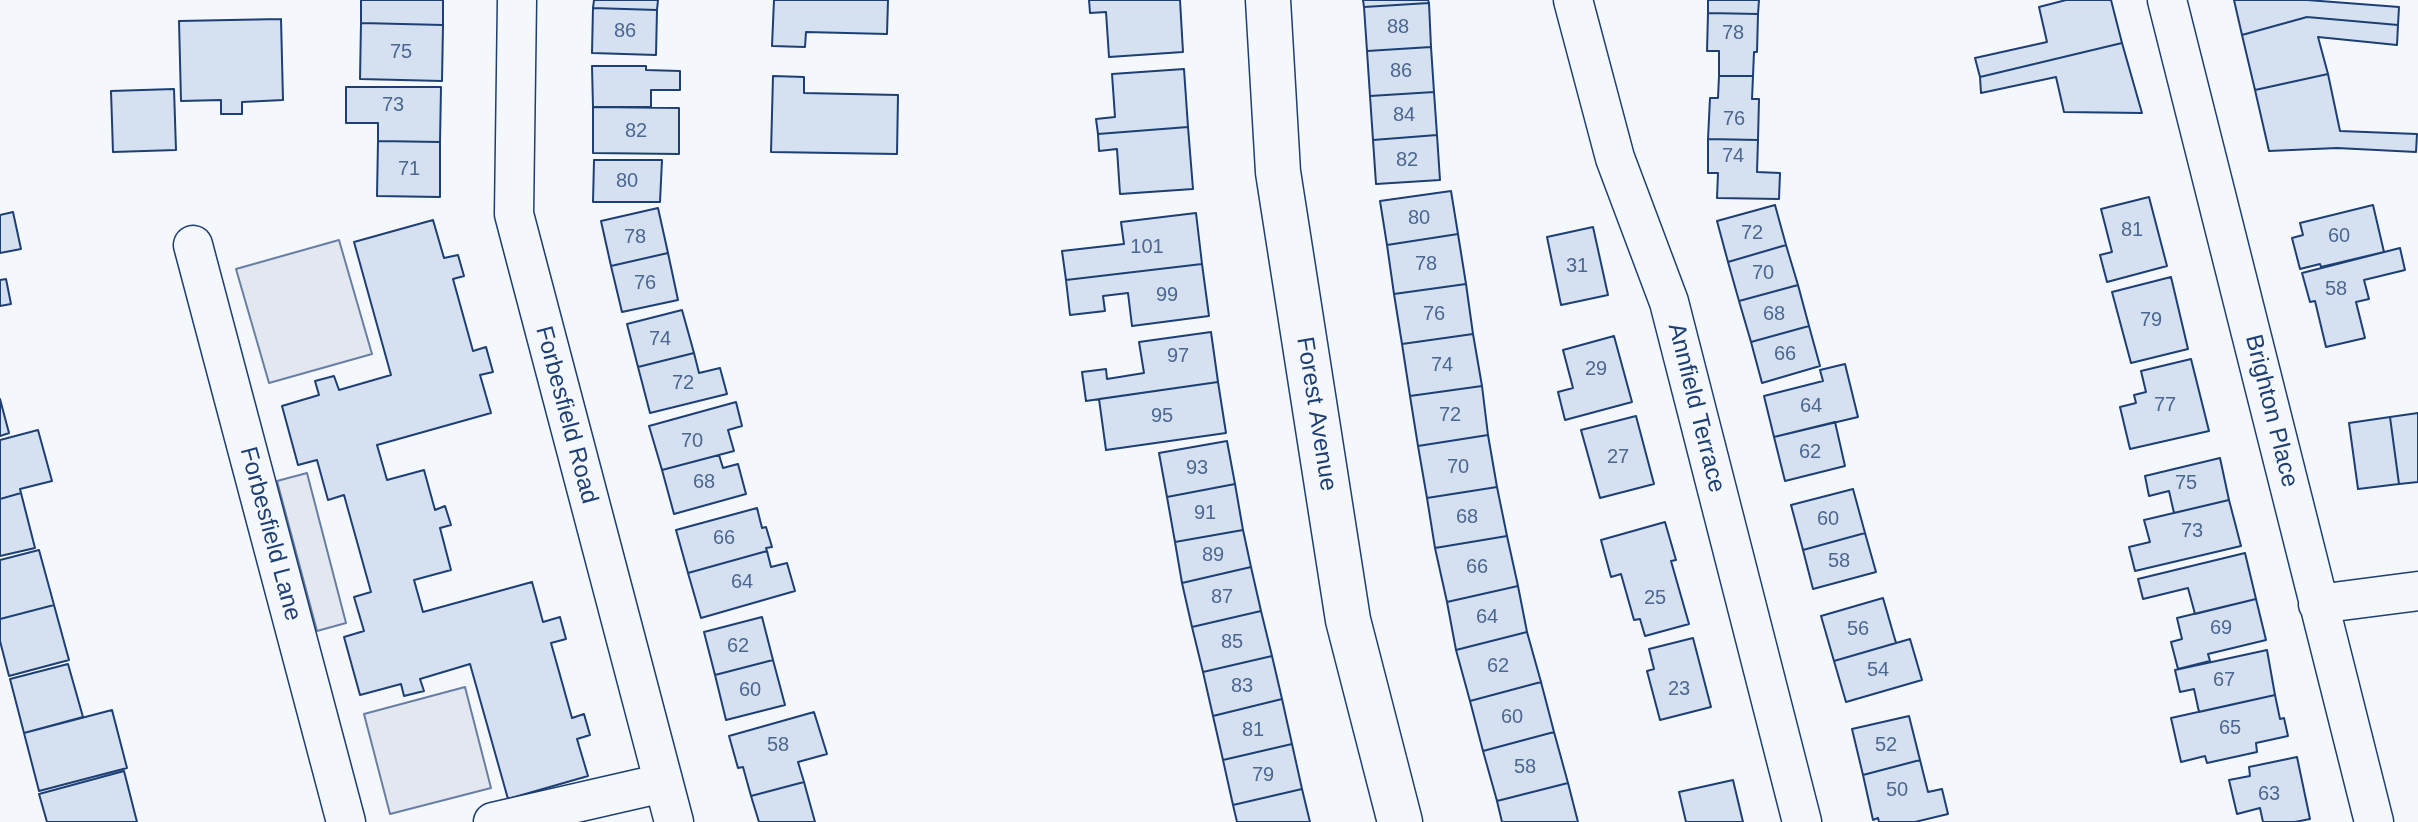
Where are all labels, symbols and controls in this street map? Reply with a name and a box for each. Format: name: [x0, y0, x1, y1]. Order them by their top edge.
house number: 88: [1387, 15, 1409, 39]
house number: 86: [614, 19, 636, 43]
house number: 78: [1722, 21, 1744, 45]
house number: 75: [390, 40, 412, 64]
house number: 86: [1390, 59, 1412, 83]
house number: 73: [382, 93, 404, 117]
house number: 84: [1393, 103, 1415, 127]
house number: 76: [1723, 107, 1745, 131]
house number: 82: [625, 119, 647, 143]
house number: 74: [1722, 144, 1744, 168]
house number: 82: [1396, 148, 1418, 172]
house number: 71: [398, 157, 420, 181]
house number: 80: [616, 169, 638, 193]
house number: 80: [1408, 206, 1430, 230]
house number: 81: [2121, 218, 2143, 242]
house number: 72: [1741, 221, 1763, 245]
house number: 60: [2328, 224, 2350, 248]
house number: 78: [624, 225, 646, 249]
house number: 101: [1130, 235, 1164, 259]
house number: 78: [1415, 252, 1437, 276]
house number: 31: [1566, 254, 1588, 278]
house number: 70: [1752, 261, 1774, 285]
house number: 76: [634, 271, 656, 295]
house number: 58: [2325, 277, 2347, 301]
house number: 99: [1156, 283, 1178, 307]
house number: 76: [1423, 302, 1445, 326]
house number: 68: [1763, 302, 1785, 326]
house number: 79: [2140, 308, 2162, 332]
street label: Annfield Terrace: [1661, 320, 1731, 496]
street label: Forbesfield Road: [528, 323, 604, 507]
house number: 74: [649, 327, 671, 351]
street label: Brighton Place: [2238, 332, 2304, 490]
street label: Forest Avenue: [1290, 335, 1342, 493]
house number: 66: [1774, 342, 1796, 366]
house number: 97: [1167, 344, 1189, 368]
house number: 74: [1431, 353, 1453, 377]
house number: 29: [1585, 357, 1607, 381]
house number: 72: [672, 371, 694, 395]
house number: 77: [2154, 393, 2176, 417]
house number: 64: [1800, 394, 1822, 418]
house number: 72: [1439, 403, 1461, 427]
house number: 95: [1151, 404, 1173, 428]
house number: 70: [681, 429, 703, 453]
house number: 62: [1799, 440, 1821, 464]
street label: Forbesfield Lane: [233, 444, 307, 624]
house number: 27: [1607, 445, 1629, 469]
house number: 70: [1447, 455, 1469, 479]
house number: 93: [1186, 456, 1208, 480]
house number: 68: [693, 470, 715, 494]
house number: 75: [2175, 471, 2197, 495]
house number: 91: [1194, 501, 1216, 525]
house number: 68: [1456, 505, 1478, 529]
house number: 60: [1817, 507, 1839, 531]
house number: 73: [2181, 519, 2203, 543]
house number: 66: [713, 526, 735, 550]
house number: 89: [1202, 543, 1224, 567]
house number: 58: [1828, 549, 1850, 573]
house number: 66: [1466, 555, 1488, 579]
house number: 64: [731, 570, 753, 594]
house number: 87: [1211, 585, 1233, 609]
house number: 25: [1644, 586, 1666, 610]
house number: 64: [1476, 605, 1498, 629]
house number: 69: [2210, 616, 2232, 640]
house number: 56: [1847, 617, 1869, 641]
house number: 85: [1221, 630, 1243, 654]
house number: 62: [727, 634, 749, 658]
house number: 62: [1487, 654, 1509, 678]
house number: 54: [1867, 658, 1889, 682]
house number: 67: [2213, 668, 2235, 692]
house number: 83: [1231, 674, 1253, 698]
house number: 23: [1668, 677, 1690, 701]
house number: 60: [739, 678, 761, 702]
house number: 60: [1501, 705, 1523, 729]
house number: 65: [2219, 716, 2241, 740]
house number: 81: [1242, 718, 1264, 742]
house number: 58: [767, 733, 789, 757]
house number: 52: [1875, 733, 1897, 757]
house number: 58: [1514, 755, 1536, 779]
house number: 79: [1252, 763, 1274, 787]
house number: 50: [1886, 778, 1908, 802]
house number: 63: [2258, 782, 2280, 806]

